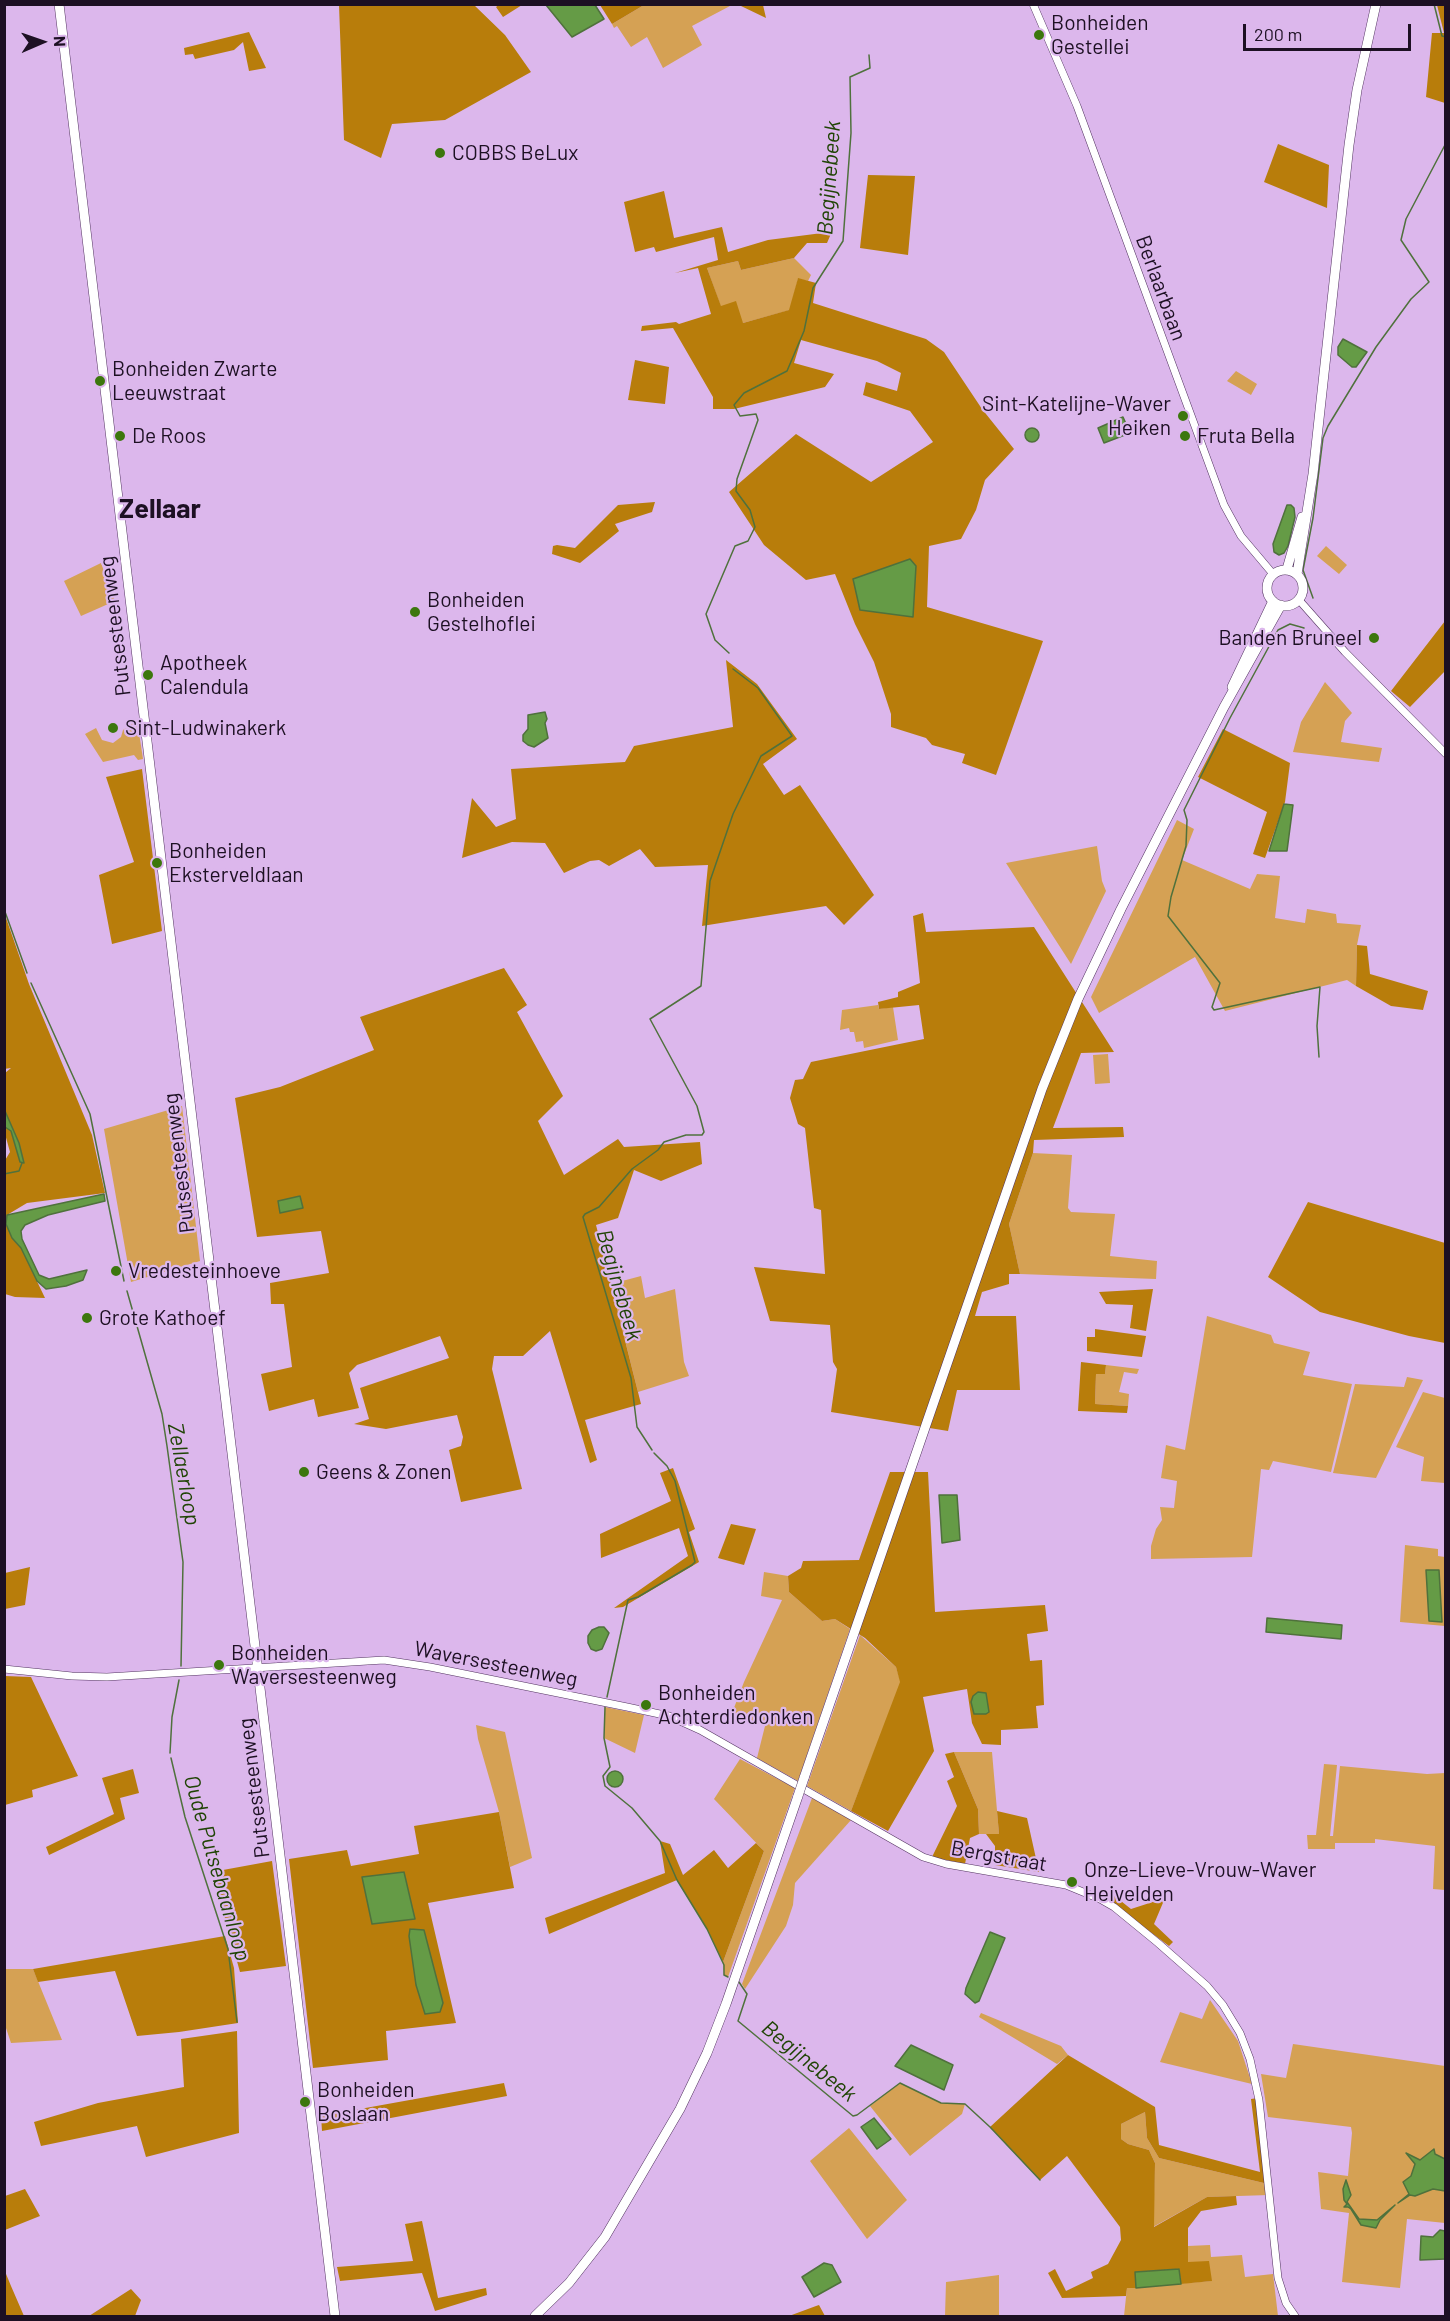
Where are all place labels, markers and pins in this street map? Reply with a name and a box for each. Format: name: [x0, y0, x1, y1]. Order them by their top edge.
place label: Bonheiden Gestellei: [1051, 10, 1149, 60]
marker: Bonheiden Gestellei: [1032, 28, 1046, 42]
place label: COBBS BeLux: [452, 140, 578, 166]
marker: COBBS BeLux: [433, 146, 447, 160]
place label: Bonheiden Zwarte Leeuwstraat: [112, 356, 277, 406]
marker: Bonheiden Zwarte Leeuwstraat: [93, 374, 107, 388]
place label: Sint-Katelijne-Waver Heiken: [982, 391, 1171, 441]
marker: Sint-Katelijne-Waver Heiken: [1176, 409, 1190, 423]
place label: De Roos: [132, 423, 206, 449]
place label: Fruta Bella: [1197, 423, 1295, 449]
marker: De Roos: [113, 429, 127, 443]
marker: Fruta Bella: [1178, 429, 1192, 443]
place label: Bonheiden Gestelhoflei: [427, 587, 536, 637]
marker: Bonheiden Gestelhoflei: [408, 605, 422, 619]
place label: Banden Bruneel: [1218, 625, 1362, 651]
marker: Banden Bruneel: [1367, 631, 1381, 645]
place label: Apotheek Calendula: [160, 650, 249, 700]
marker: Apotheek Calendula: [141, 668, 155, 682]
place label: Sint-Ludwinakerk: [125, 715, 286, 741]
marker: Sint-Ludwinakerk: [106, 721, 120, 735]
place label: Bonheiden Eksterveldlaan: [169, 838, 304, 888]
marker: Bonheiden Eksterveldlaan: [150, 856, 164, 870]
place label: Vredesteinhoeve: [128, 1258, 281, 1284]
marker: Vredesteinhoeve: [109, 1264, 123, 1278]
place label: Grote Kathoef: [99, 1305, 226, 1331]
marker: Grote Kathoef: [80, 1311, 94, 1325]
place label: Geens & Zonen: [316, 1459, 452, 1485]
marker: Geens & Zonen: [297, 1465, 311, 1479]
place label: Bonheiden Waversesteenweg: [231, 1640, 397, 1690]
marker: Bonheiden Waversesteenweg: [212, 1658, 226, 1672]
place label: Bonheiden Achterdiedonken: [658, 1680, 814, 1730]
marker: Bonheiden Achterdiedonken: [639, 1698, 653, 1712]
place label: Onze-Lieve-Vrouw-Waver Heivelden: [1084, 1857, 1316, 1907]
marker: Onze-Lieve-Vrouw-Waver Heivelden: [1065, 1875, 1079, 1889]
place label: Bonheiden Boslaan: [317, 2077, 415, 2127]
marker: Bonheiden Boslaan: [298, 2095, 312, 2109]

